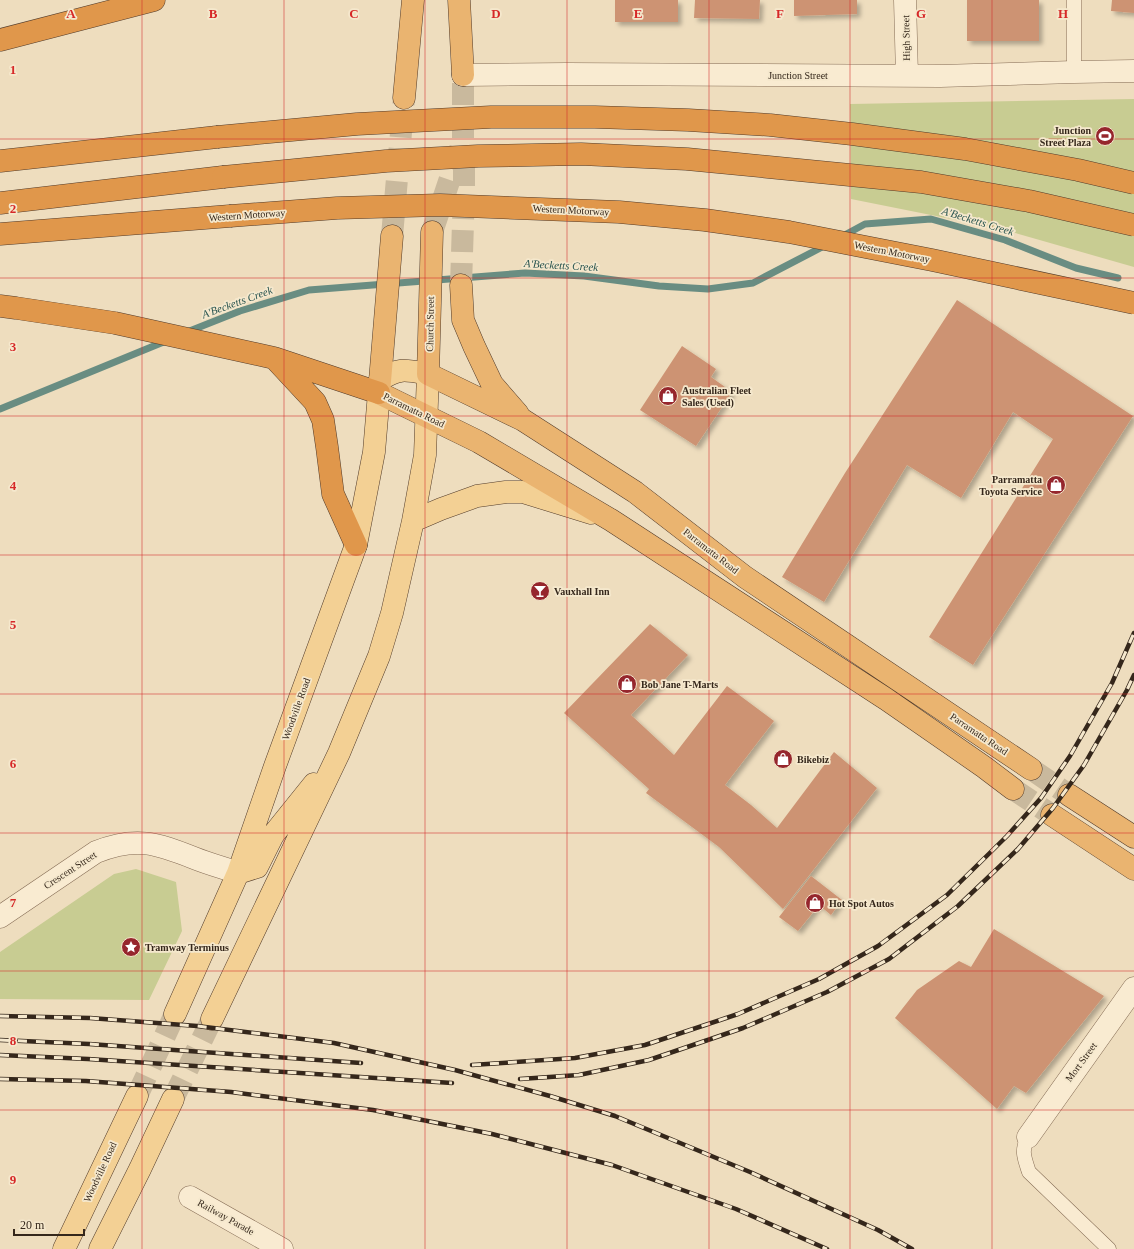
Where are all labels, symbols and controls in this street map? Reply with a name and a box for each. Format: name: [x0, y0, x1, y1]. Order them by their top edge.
text: A: [66, 6, 76, 21]
text: B: [209, 6, 218, 21]
text: C: [349, 6, 359, 21]
text: D: [491, 6, 501, 21]
text: E: [634, 6, 642, 21]
text: F: [776, 6, 784, 21]
text: G: [916, 6, 926, 21]
text: H: [1058, 6, 1068, 21]
street label: High Street: [900, 15, 912, 61]
text: 1: [10, 62, 16, 77]
street label: Junction Street: [768, 70, 828, 81]
place label: Junction Street Plaza: [1040, 125, 1091, 148]
sports icon: Junction Street Plaza: [1094, 125, 1116, 147]
text: 2: [10, 201, 16, 216]
street label: Western Motorway: [532, 203, 610, 217]
water label: A'Becketts Creek: [940, 204, 1016, 238]
street label: Western Motorway: [208, 207, 286, 223]
street label: Western Motorway: [853, 239, 931, 265]
water label: A'Becketts Creek: [523, 257, 600, 273]
water label: A'Becketts Creek: [199, 283, 275, 321]
street label: Church Street: [424, 296, 436, 352]
text: 3: [10, 339, 17, 354]
shop icon: Australian Fleet Sales (Used): [657, 385, 679, 407]
place label: Australian Fleet Sales (Used): [682, 385, 752, 409]
street label: Parramatta Road: [382, 390, 446, 430]
place label: Parramatta Toyota Service: [979, 474, 1043, 497]
shop icon: Parramatta Toyota Service: [1045, 474, 1067, 496]
text: 4: [10, 478, 17, 493]
street label: Parramatta Road: [681, 526, 741, 576]
bar icon: Vauxhall Inn: [529, 580, 551, 602]
place label: Vauxhall Inn: [554, 586, 610, 597]
text: 5: [10, 617, 17, 632]
shop icon: Bob Jane T-Marts: [616, 673, 638, 695]
street label: Woodville Road: [280, 677, 312, 741]
place label: Bob Jane T-Marts: [641, 679, 718, 690]
street label: Parramatta Road: [948, 711, 1010, 757]
shop icon: Bikebiz: [772, 748, 794, 770]
place label: Bikebiz: [797, 754, 830, 765]
text: 6: [10, 756, 17, 771]
street label: Crescent Street: [42, 849, 99, 891]
shop icon: Hot Spot Autos: [804, 892, 826, 914]
text: 7: [10, 895, 17, 910]
place label: Hot Spot Autos: [829, 898, 894, 909]
place icon: Tramway Terminus: [120, 936, 142, 958]
place label: Tramway Terminus: [145, 942, 229, 953]
text: 8: [10, 1033, 17, 1048]
street label: Mort Street: [1063, 1040, 1099, 1084]
street label: Woodville Road: [81, 1140, 119, 1204]
text: 9: [10, 1172, 17, 1187]
street label: Railway Parade: [196, 1197, 257, 1237]
scale bar: [14, 1211, 84, 1237]
text: 20 m: [20, 1218, 45, 1232]

